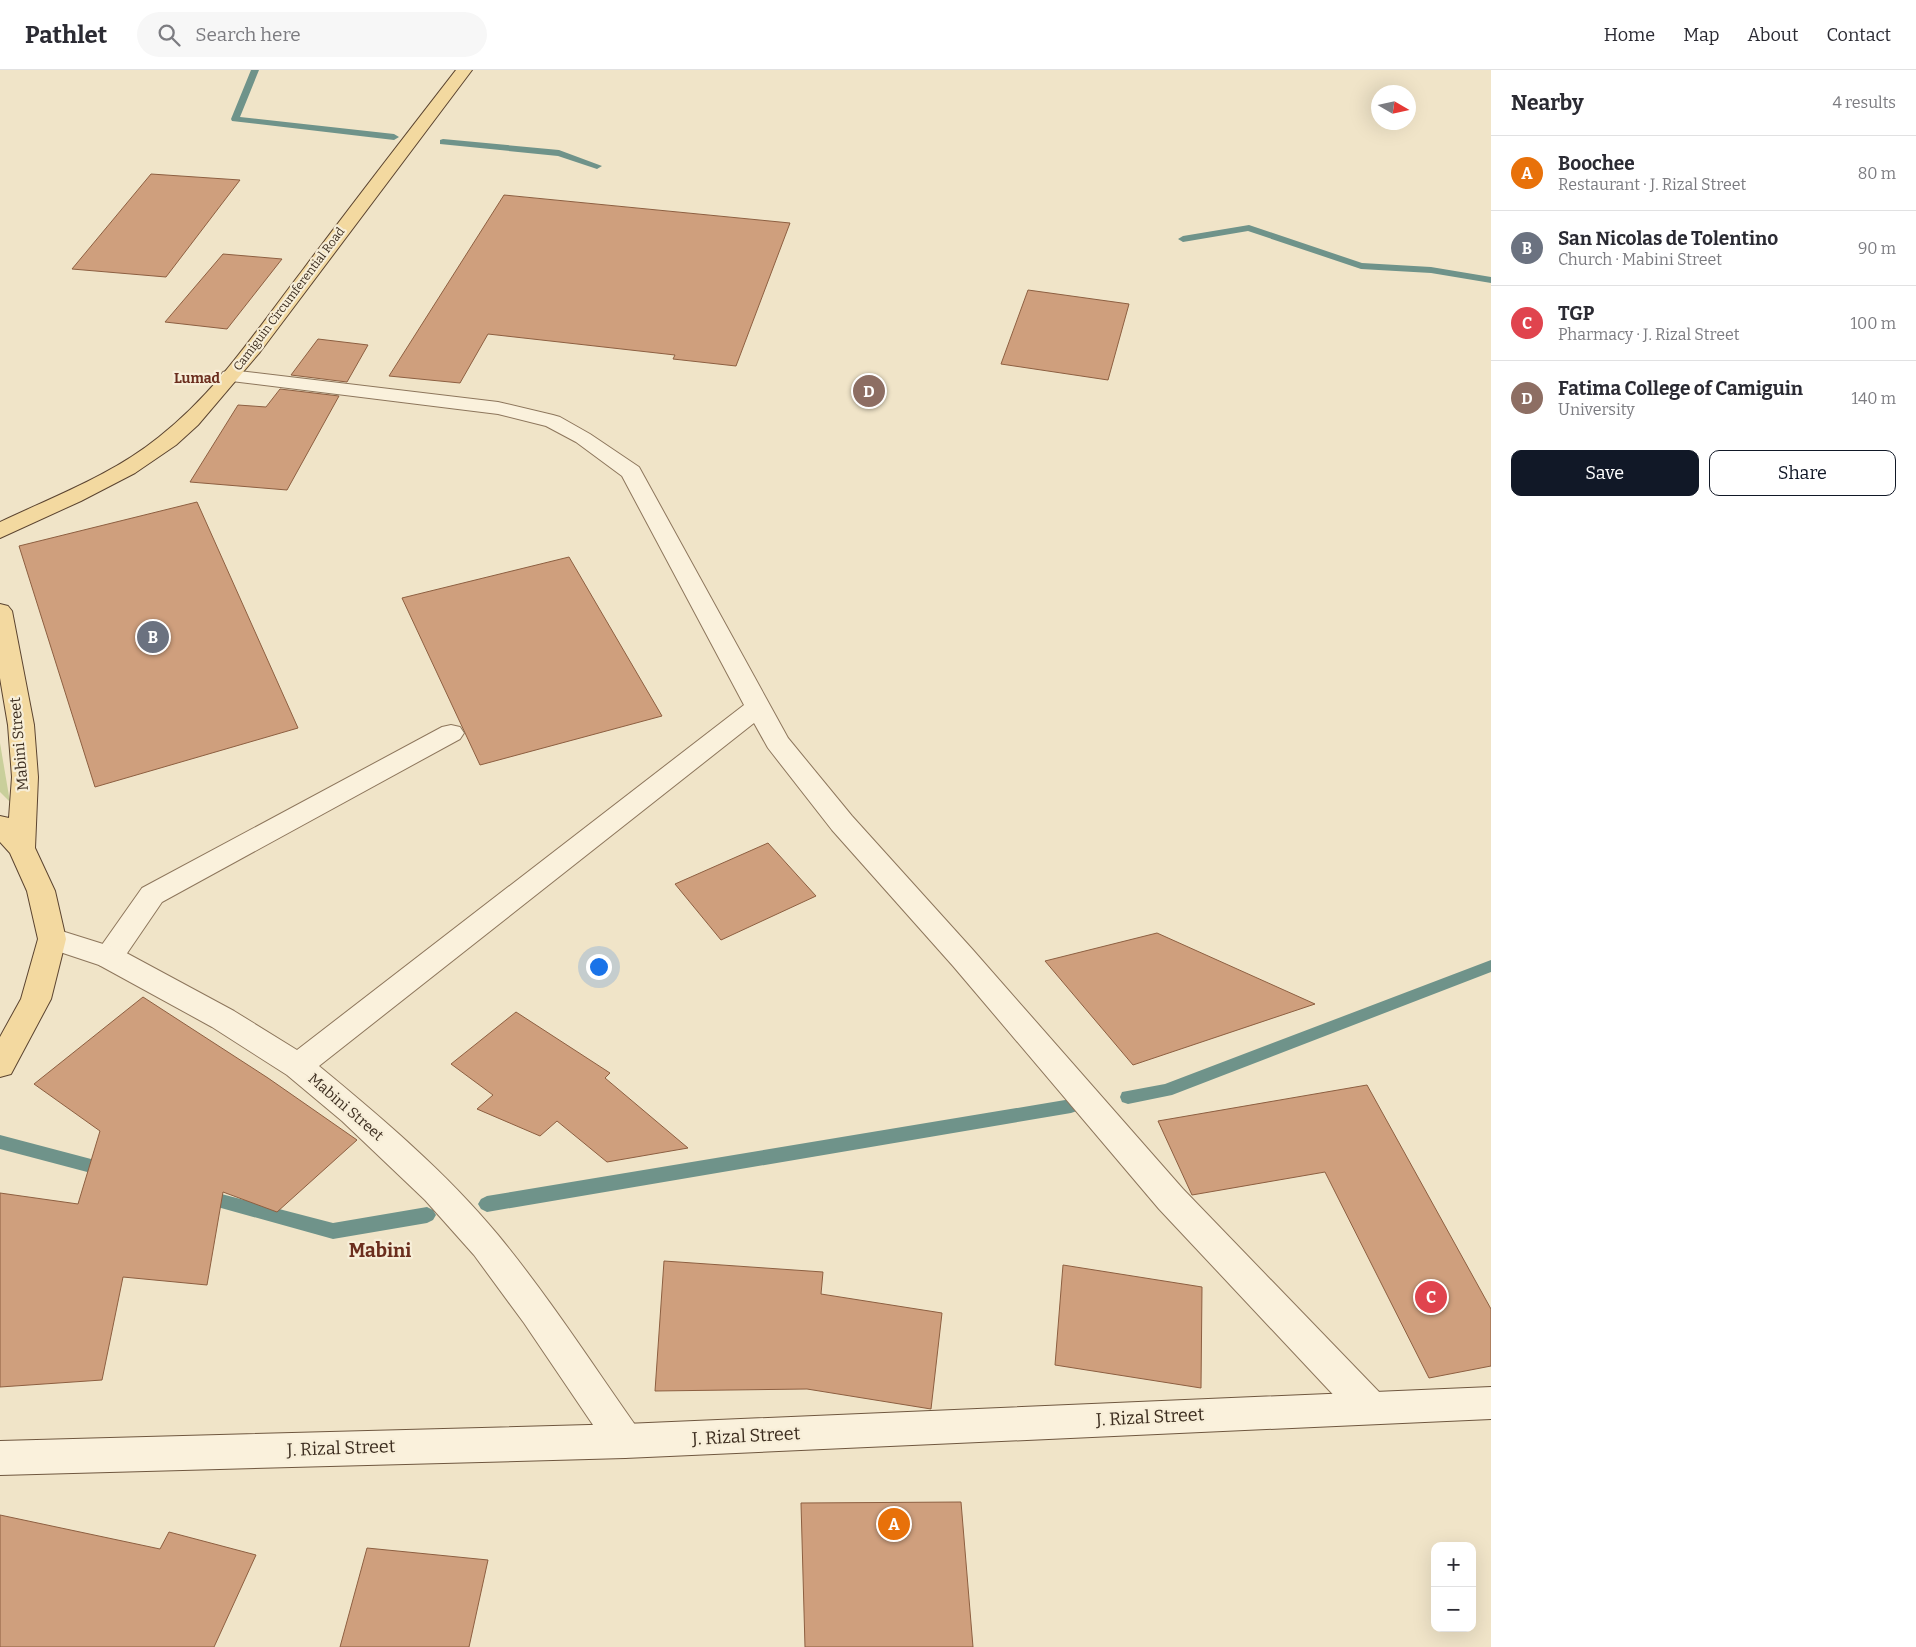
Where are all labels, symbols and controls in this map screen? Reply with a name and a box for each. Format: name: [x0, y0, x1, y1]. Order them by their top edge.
search box: [137, 12, 487, 57]
text: Pathlet: [25, 21, 107, 49]
icon: search: [155, 21, 183, 49]
text: Search here: [195, 23, 301, 46]
text: Home: [1604, 24, 1655, 46]
text: Map: [1683, 24, 1719, 46]
text: About: [1747, 24, 1798, 46]
text: Contact: [1826, 24, 1891, 46]
north arrow: [1371, 85, 1416, 130]
text: Nearby: [1511, 90, 1584, 116]
text: 4 results: [1833, 93, 1896, 112]
text: Boochee: [1558, 152, 1635, 175]
text: A: [1521, 164, 1533, 183]
text: 80 m: [1858, 164, 1896, 183]
text: Restaurant · J. Rizal Street: [1558, 175, 1746, 194]
street label: Camiguin Circumferential Road: [230, 225, 348, 373]
text: San Nicolas de Tolentino: [1558, 227, 1778, 250]
text: B: [1522, 239, 1532, 258]
text: 90 m: [1858, 239, 1896, 258]
text: Church · Mabini Street: [1558, 250, 1722, 269]
text: TGP: [1558, 302, 1594, 325]
text: C: [1522, 314, 1532, 333]
text: 100 m: [1851, 314, 1896, 333]
text: Pharmacy · J. Rizal Street: [1558, 325, 1739, 344]
district label: Lumad: [174, 370, 221, 387]
pin: D: [853, 372, 885, 410]
text: Fatima College of Camiguin: [1558, 377, 1803, 400]
text: D: [1521, 389, 1533, 408]
text: 140 m: [1851, 389, 1896, 408]
text: University: [1558, 400, 1635, 419]
button: Save: [1511, 450, 1699, 496]
button: Share: [1709, 450, 1896, 496]
pin: B: [137, 618, 169, 656]
street label: Mabini Street: [6, 696, 32, 792]
your location: [586, 954, 612, 980]
street label: Mabini Street: [305, 1069, 388, 1145]
district label: Mabini: [349, 1239, 411, 1262]
pin: C: [1415, 1278, 1447, 1316]
street label: J. Rizal Street: [1094, 1403, 1205, 1431]
street label: J. Rizal Street: [690, 1422, 801, 1450]
street label: J. Rizal Street: [285, 1435, 396, 1461]
pin: A: [878, 1505, 910, 1543]
map controls: [1431, 1542, 1476, 1632]
button: +: [1431, 1542, 1476, 1587]
button: −: [1431, 1587, 1476, 1632]

